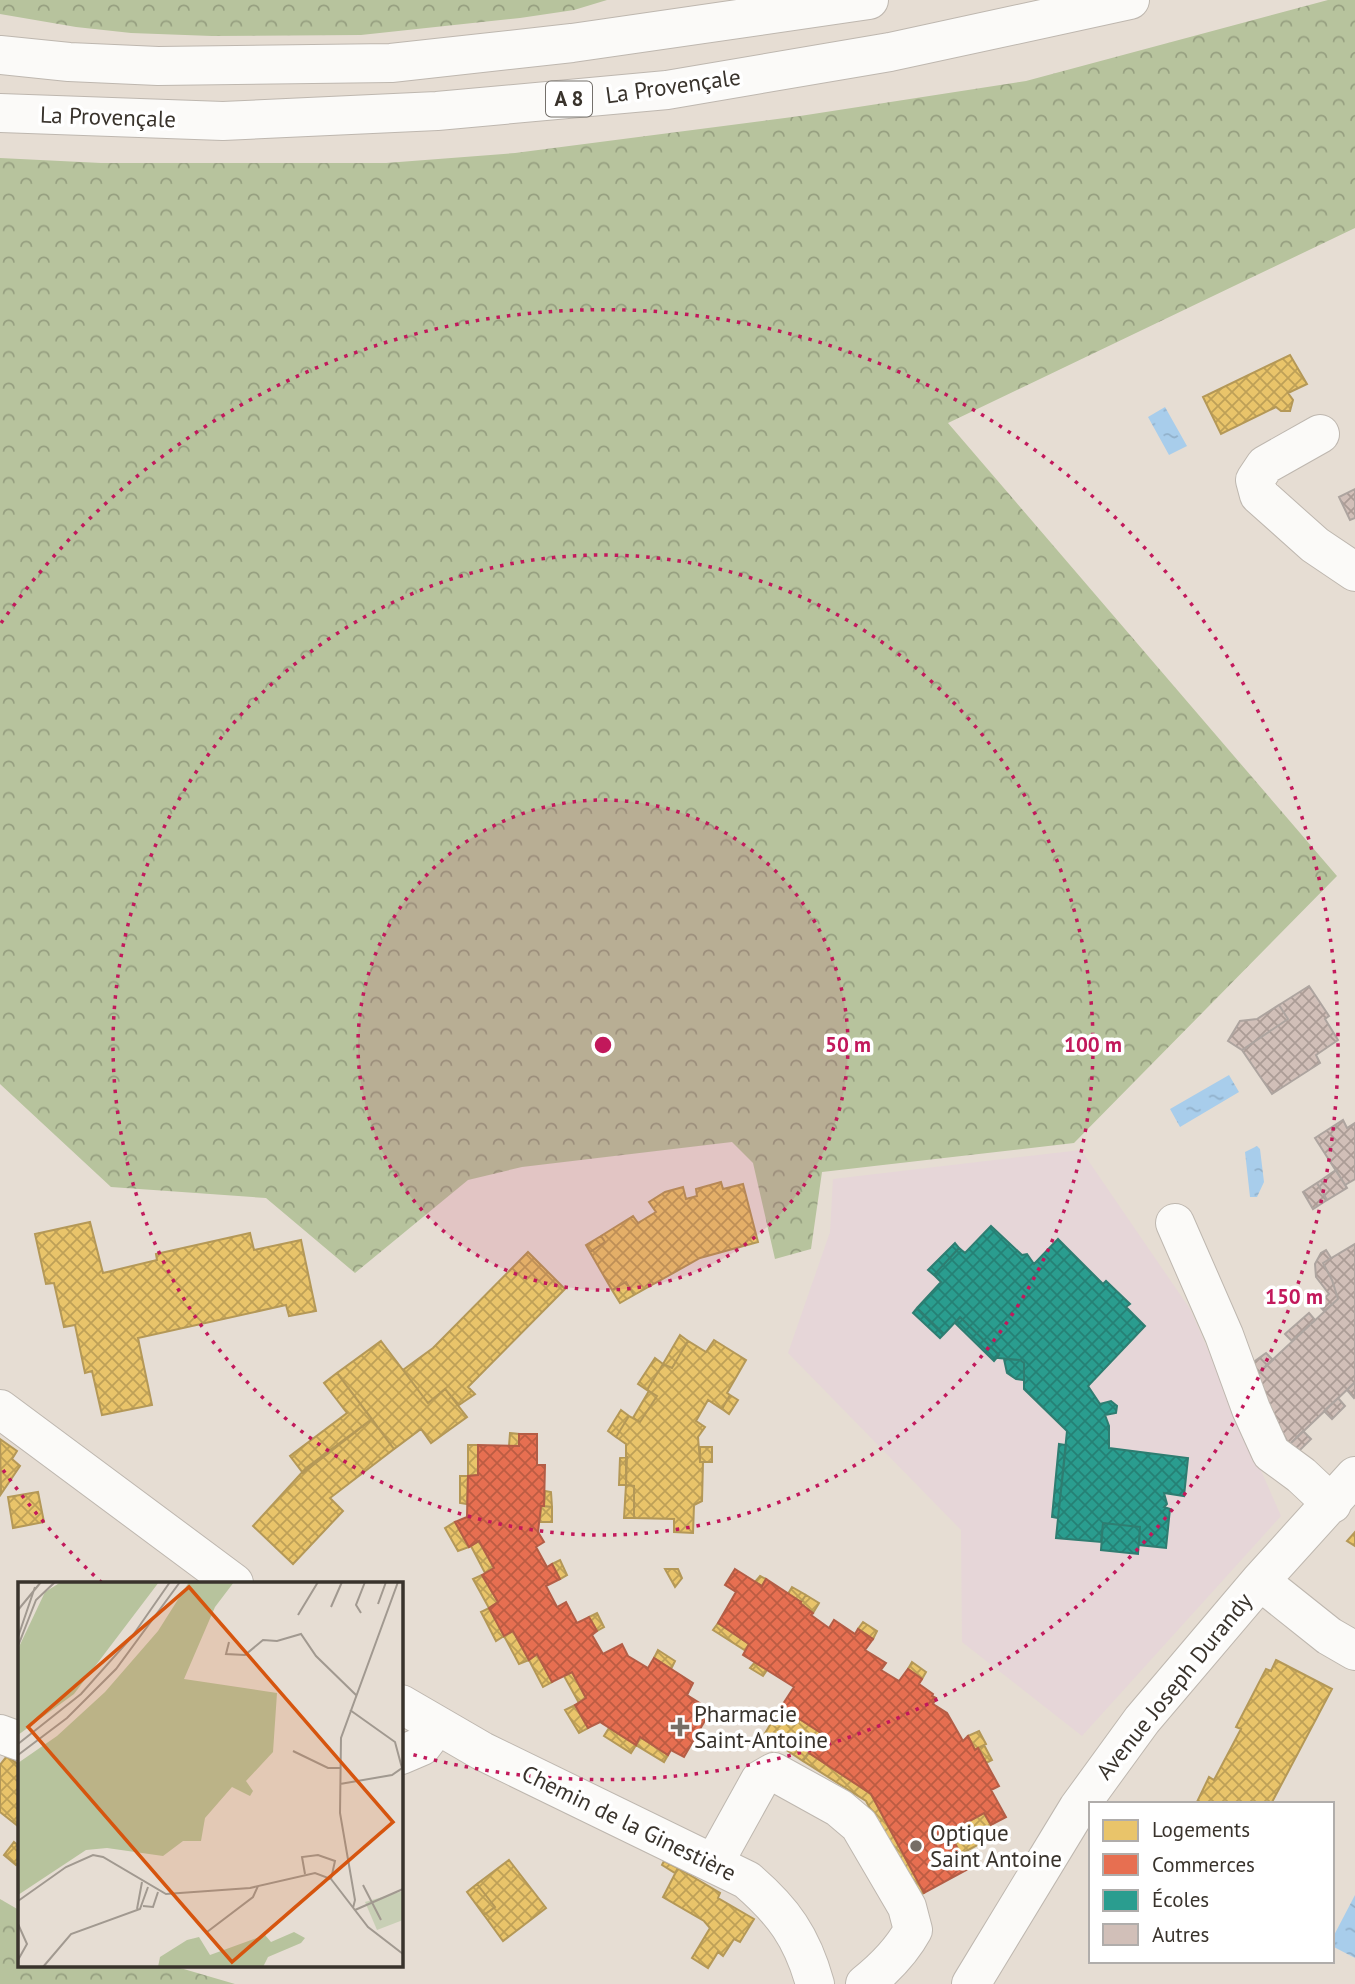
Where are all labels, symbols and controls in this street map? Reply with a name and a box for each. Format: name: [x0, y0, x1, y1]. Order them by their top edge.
street label: La Provençale: [603, 62, 742, 109]
road number: A 8: [546, 82, 592, 116]
street label: La Provençale: [39, 100, 177, 133]
text: 50 m: [825, 1031, 871, 1058]
text: 100 m: [1064, 1031, 1122, 1058]
centre of rings: [591, 1033, 615, 1057]
text: 150 m: [1265, 1283, 1323, 1310]
inset map: [18, 1582, 402, 1966]
street label: Avenue Joseph Durandy: [1089, 1586, 1258, 1785]
place label: Pharmacie Saint-Antoine: [694, 1699, 828, 1754]
marker: Pharmacie Saint-Antoine: [672, 1719, 688, 1735]
street label: Chemin de la Ginestière: [517, 1758, 741, 1887]
legend: [1089, 1802, 1334, 1963]
text: Logements: [1152, 1816, 1250, 1843]
place label: Optique Saint Antoine: [930, 1818, 1062, 1873]
marker: Optique Saint Antoine: [908, 1838, 924, 1854]
text: Commerces: [1152, 1851, 1255, 1878]
text: Écoles: [1152, 1886, 1209, 1913]
text: Autres: [1152, 1921, 1209, 1948]

